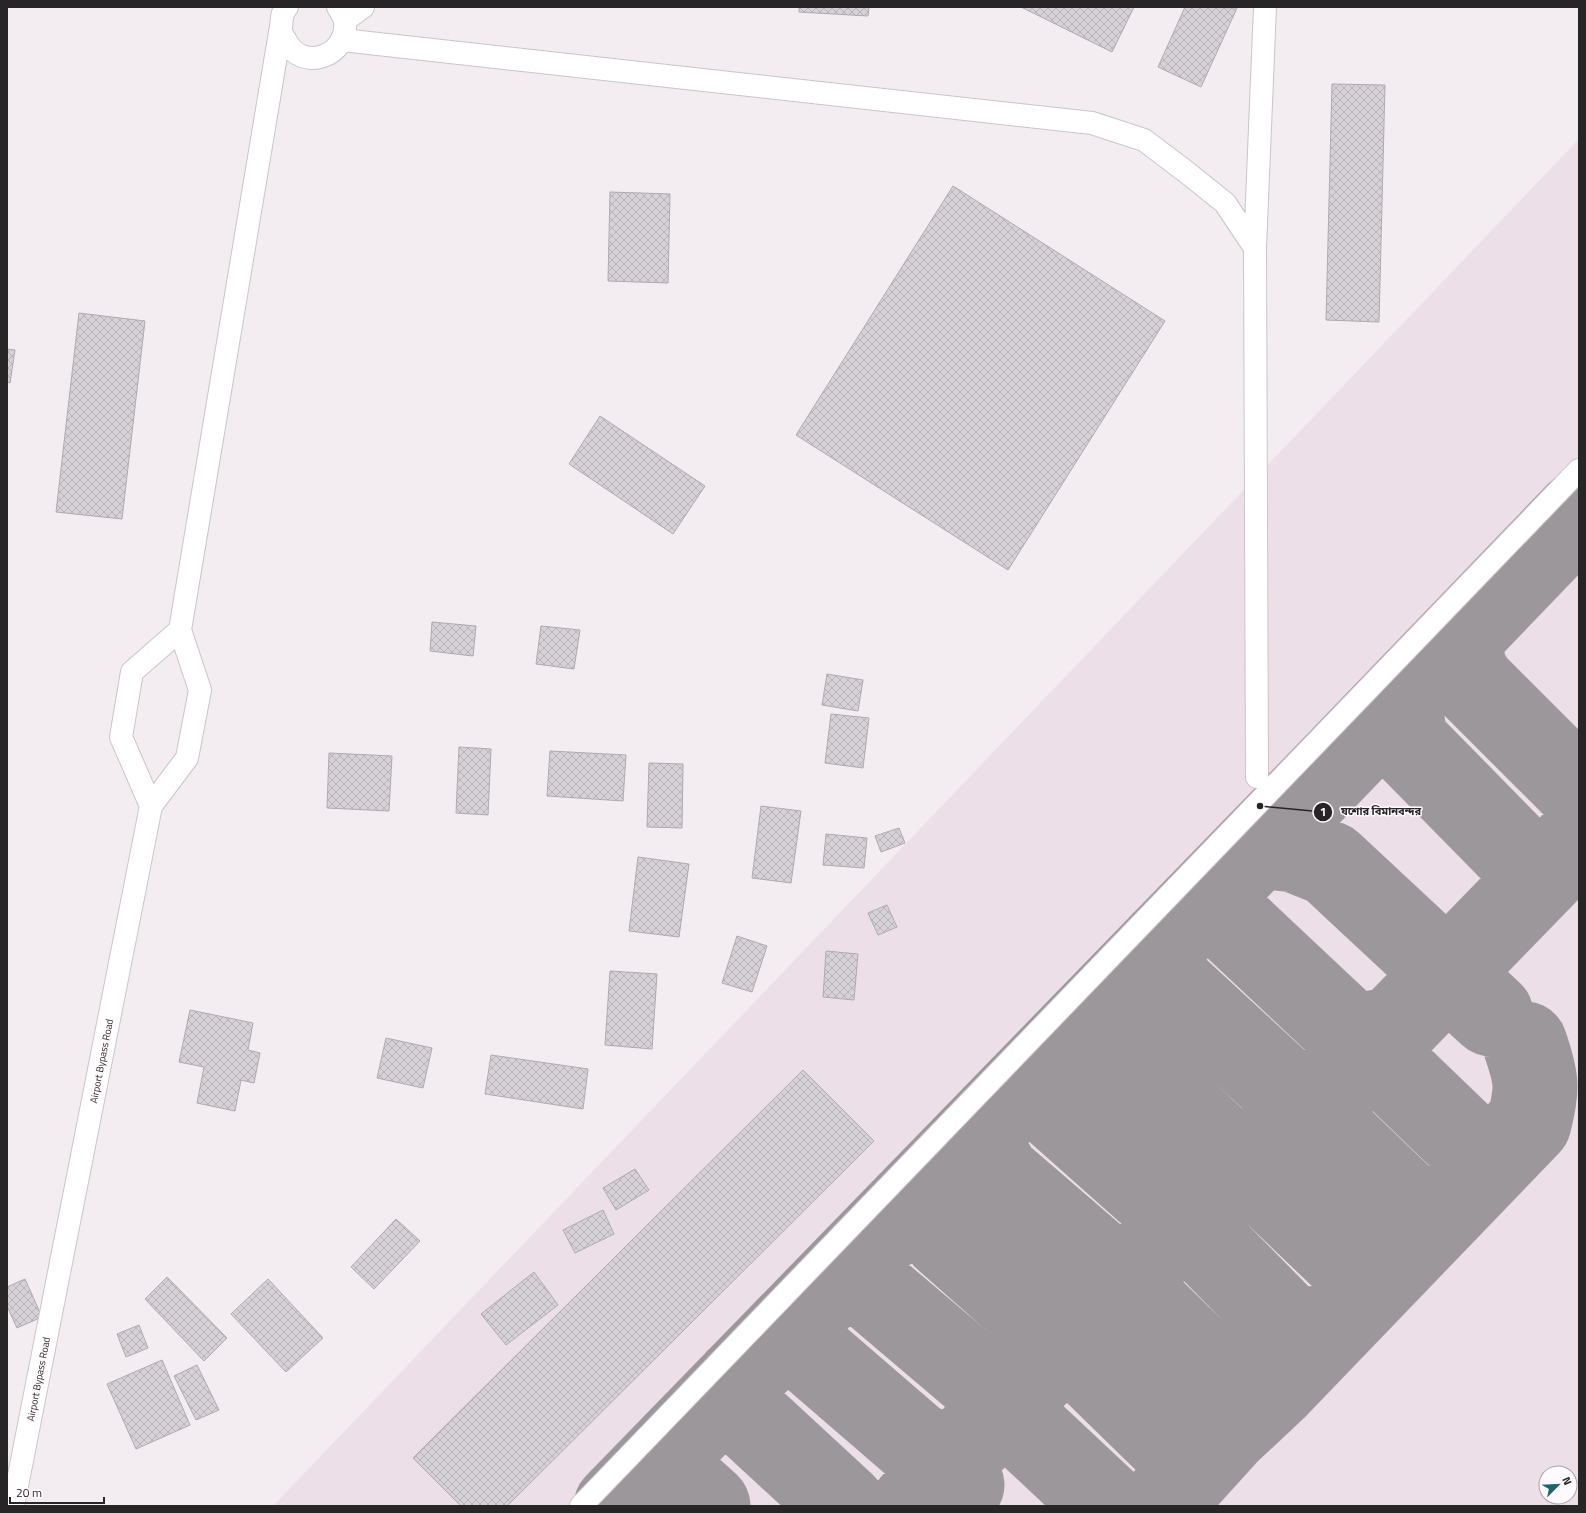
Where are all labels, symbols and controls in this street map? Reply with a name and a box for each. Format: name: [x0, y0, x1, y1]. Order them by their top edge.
callout: যশোর বিমানবন্দর: [1313, 800, 1429, 823]
text: 1: [1320, 802, 1326, 821]
text: যশোর বিমানবন্দর: [1340, 803, 1421, 819]
street label: Airport Bypass Road: [86, 1018, 117, 1105]
street label: Airport Bypass Road: [23, 1336, 54, 1423]
north arrow: [1538, 1465, 1578, 1505]
text: N: [1558, 1474, 1576, 1488]
scale bar: [10, 1479, 104, 1505]
text: 20 m: [16, 1483, 42, 1502]

